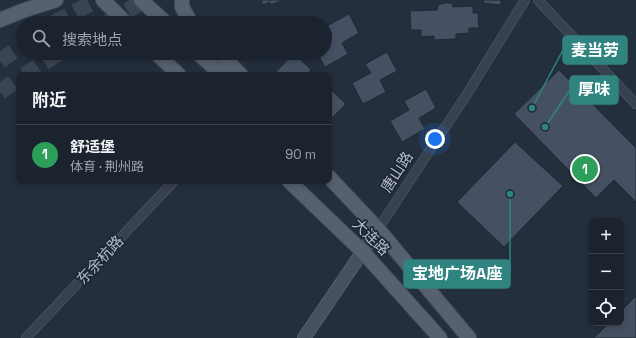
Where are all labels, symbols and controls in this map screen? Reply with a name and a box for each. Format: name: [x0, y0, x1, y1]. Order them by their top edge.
search box: [16, 16, 332, 60]
icon: search: [30, 27, 52, 49]
text: 搜索地点: [62, 30, 122, 49]
callout: 麦当劳: [563, 36, 627, 64]
text: 麦当劳: [571, 40, 619, 61]
callout: 厚味: [570, 76, 618, 104]
text: 厚味: [578, 79, 610, 100]
text: 附近: [32, 89, 66, 111]
your location: [425, 129, 445, 149]
text: 舒适堡: [70, 137, 115, 156]
text: 1: [42, 146, 48, 163]
text: 90 m: [285, 146, 316, 163]
street label: 唐山路: [376, 148, 417, 196]
pin: 1: [572, 154, 598, 184]
text: 体育 · 荆州路: [70, 158, 144, 175]
street label: 大连路: [349, 214, 394, 259]
map controls: [588, 218, 624, 326]
button: +: [588, 218, 624, 254]
street label: 东余杭路: [72, 231, 127, 288]
button: −: [588, 254, 624, 290]
callout: 宝地广场A座: [404, 260, 510, 288]
text: 宝地广场A座: [412, 263, 502, 284]
button: locate: [588, 290, 624, 326]

